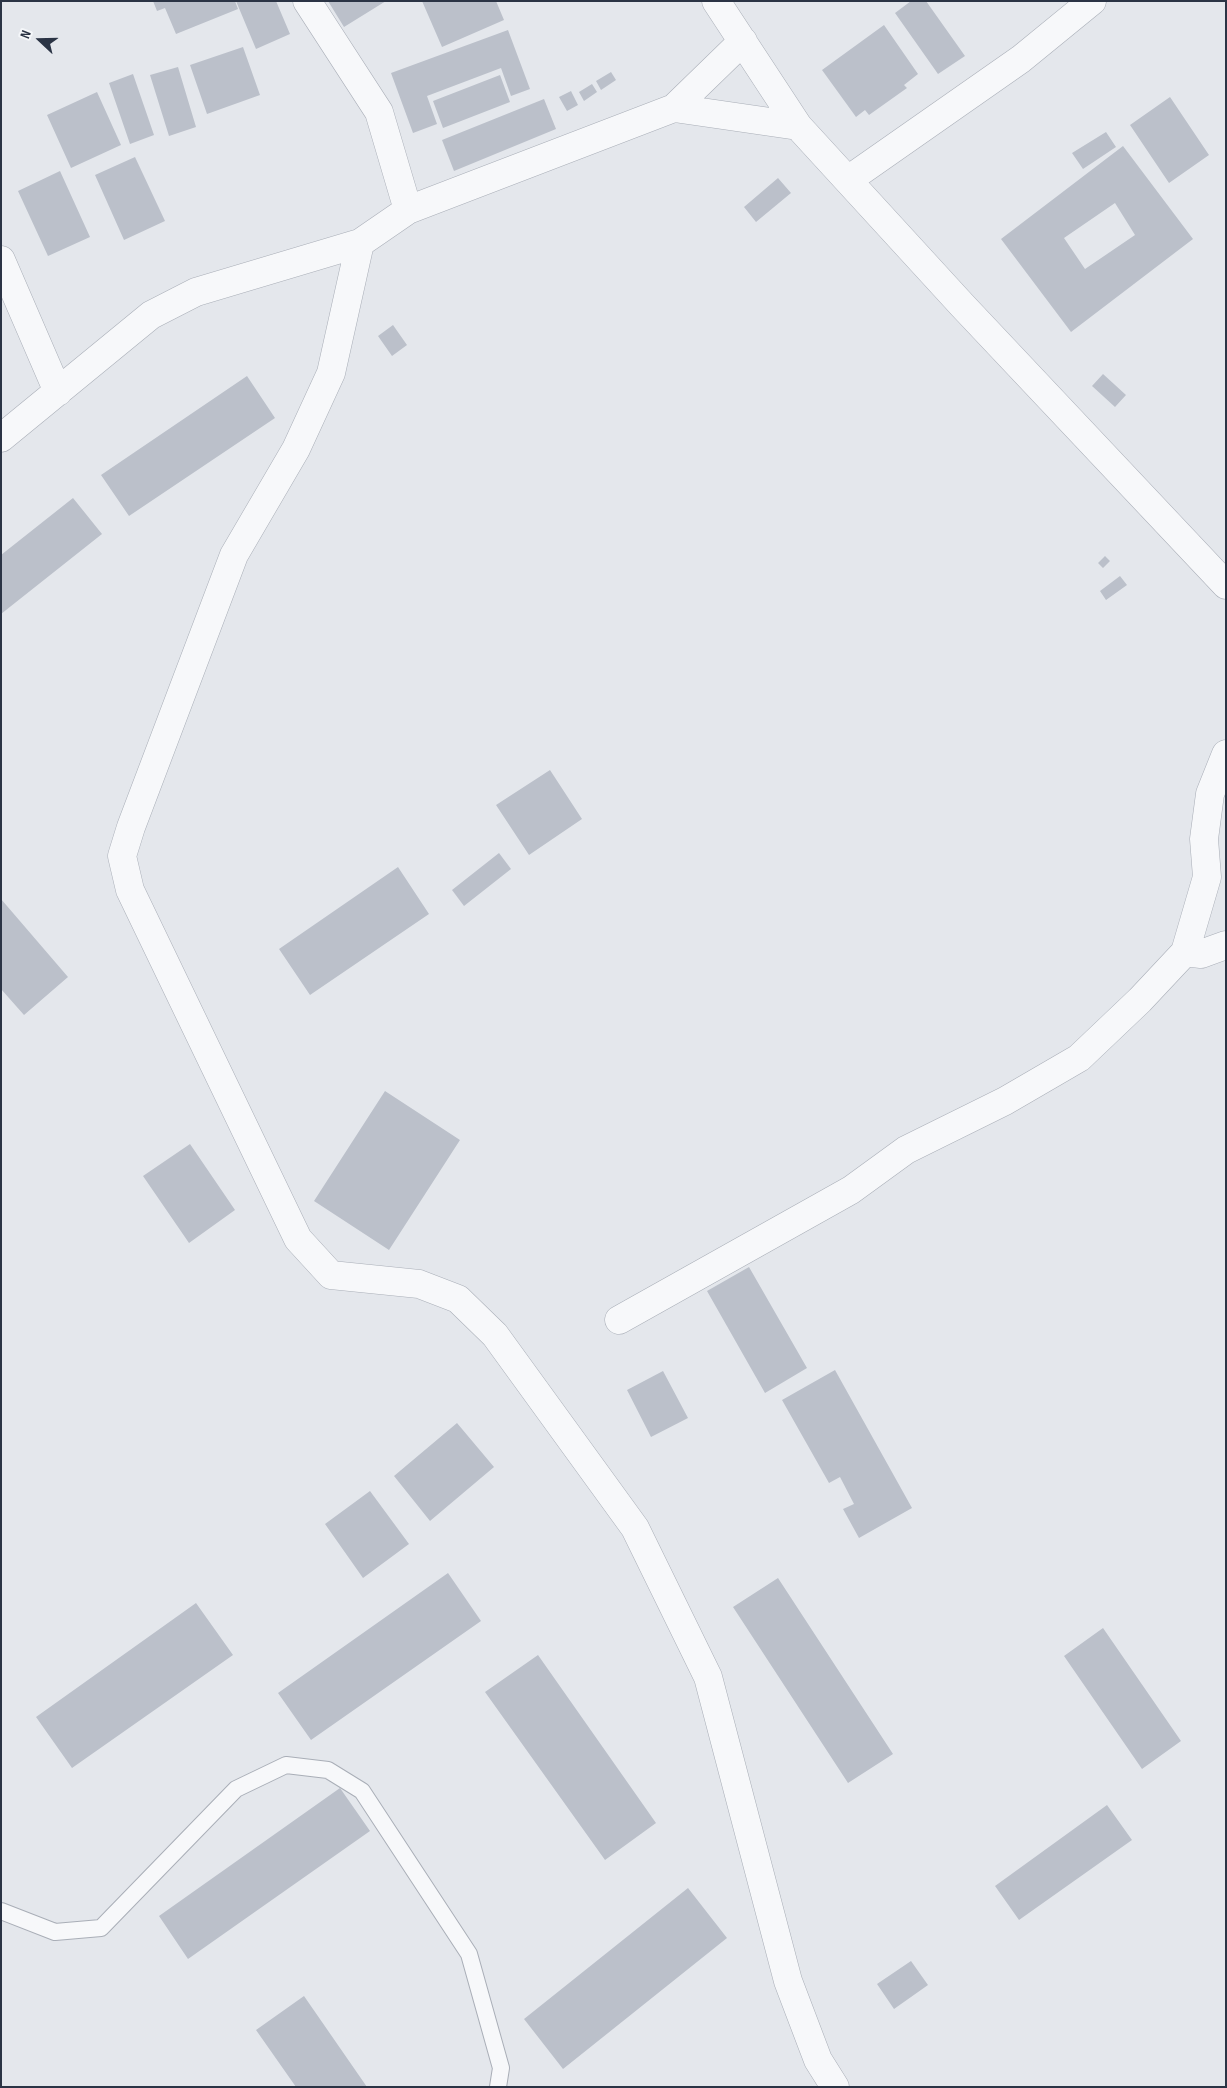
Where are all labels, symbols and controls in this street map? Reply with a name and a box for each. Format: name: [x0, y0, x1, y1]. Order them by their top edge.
north arrow: [15, 15, 65, 65]
text: N: [16, 28, 35, 41]

